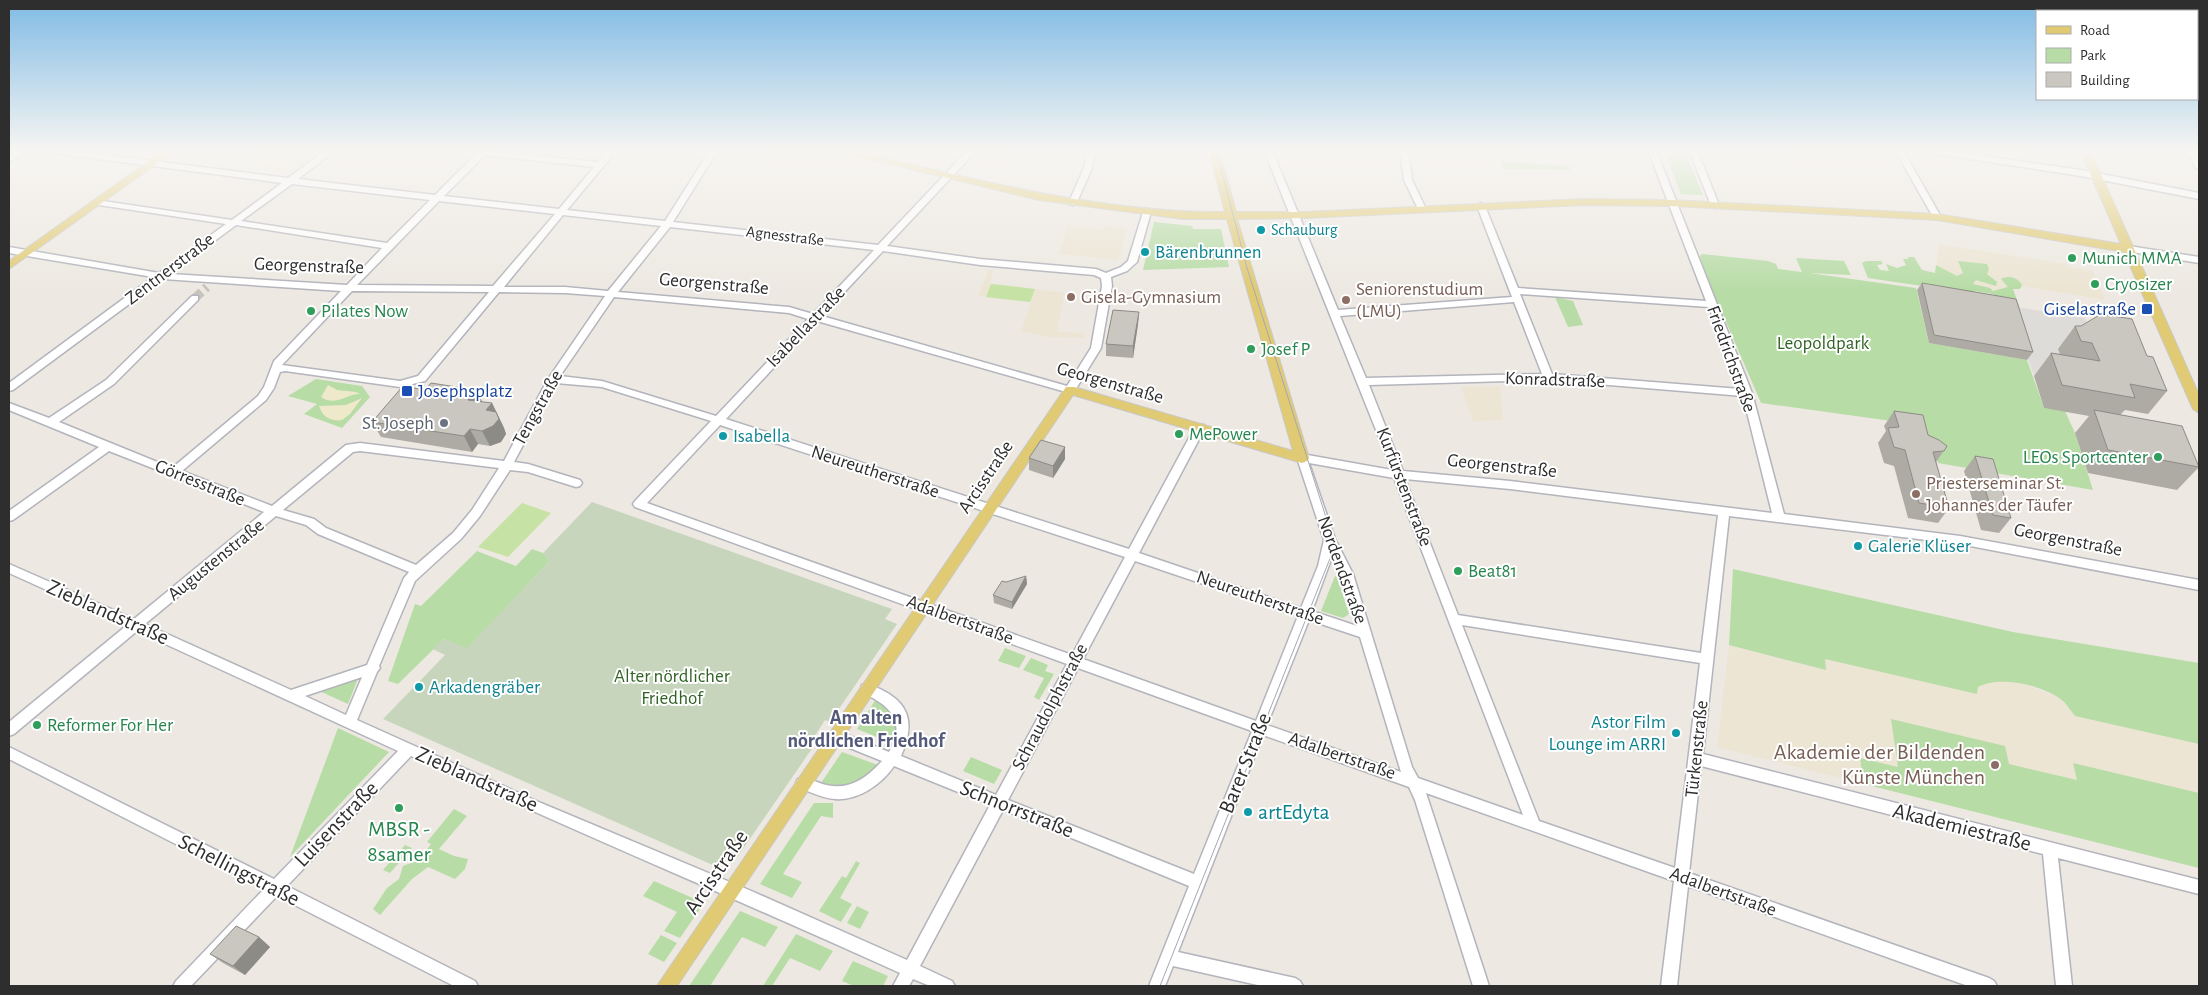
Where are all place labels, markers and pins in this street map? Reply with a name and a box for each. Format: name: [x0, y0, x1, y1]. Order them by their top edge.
place label: Schauburg: [1271, 222, 1338, 238]
marker: Schauburg: [1255, 224, 1267, 236]
place label: Bärenbrunnen: [1155, 243, 1262, 262]
marker: Bärenbrunnen: [1139, 246, 1151, 258]
place label: Munich MMA: [2082, 249, 2182, 268]
marker: Munich MMA: [2066, 252, 2078, 264]
place label: Cryosizer: [2105, 275, 2172, 294]
marker: Cryosizer: [2089, 278, 2101, 290]
place label: Seniorenstudium (LMU): [1356, 280, 1483, 321]
place label: Gisela-Gymnasium: [1081, 288, 1221, 307]
marker: Gisela-Gymnasium: [1065, 291, 1077, 303]
marker: Seniorenstudium (LMU): [1340, 294, 1352, 306]
place label: Giselastraße: [2044, 300, 2136, 319]
place label: Pilates Now: [321, 302, 408, 321]
marker: Giselastraße: [2140, 302, 2154, 316]
marker: Pilates Now: [305, 305, 317, 317]
place label: Josef P: [1261, 340, 1311, 359]
marker: Josef P: [1245, 343, 1257, 355]
place label: Josephsplatz: [418, 382, 512, 401]
marker: Josephsplatz: [400, 384, 414, 398]
place label: St. Joseph: [362, 414, 434, 433]
marker: St. Joseph: [438, 417, 450, 429]
place label: MePower: [1189, 425, 1257, 444]
place label: Isabella: [733, 427, 790, 446]
marker: MePower: [1173, 428, 1185, 440]
marker: Isabella: [717, 430, 729, 442]
place label: LEOs Sportcenter: [2023, 448, 2148, 467]
marker: LEOs Sportcenter: [2152, 451, 2164, 463]
place label: Priesterseminar St. Johannes der Täufer: [1926, 474, 2072, 515]
marker: Priesterseminar St. Johannes der Täufer: [1910, 488, 1922, 500]
place label: Galerie Klüser: [1868, 537, 1971, 556]
marker: Galerie Klüser: [1852, 540, 1864, 552]
place label: Beat81: [1468, 562, 1517, 581]
marker: Beat81: [1452, 565, 1464, 577]
place label: Arkadengräber: [429, 678, 540, 697]
marker: Arkadengräber: [413, 681, 425, 693]
place label: Astor Film Lounge im ARRI: [1548, 713, 1666, 754]
place label: Reformer For Her: [47, 716, 173, 735]
marker: Reformer For Her: [31, 719, 43, 731]
marker: Astor Film Lounge im ARRI: [1670, 727, 1682, 739]
place label: Akademie der Bildenden Künste München: [1774, 741, 1985, 788]
marker: Akademie der Bildenden Künste München: [1989, 759, 2001, 771]
place label: artEdyta: [1258, 801, 1330, 823]
marker: MBSR - 8samer: [393, 802, 405, 814]
marker: artEdyta: [1242, 806, 1254, 818]
place label: MBSR - 8samer: [367, 818, 431, 865]

